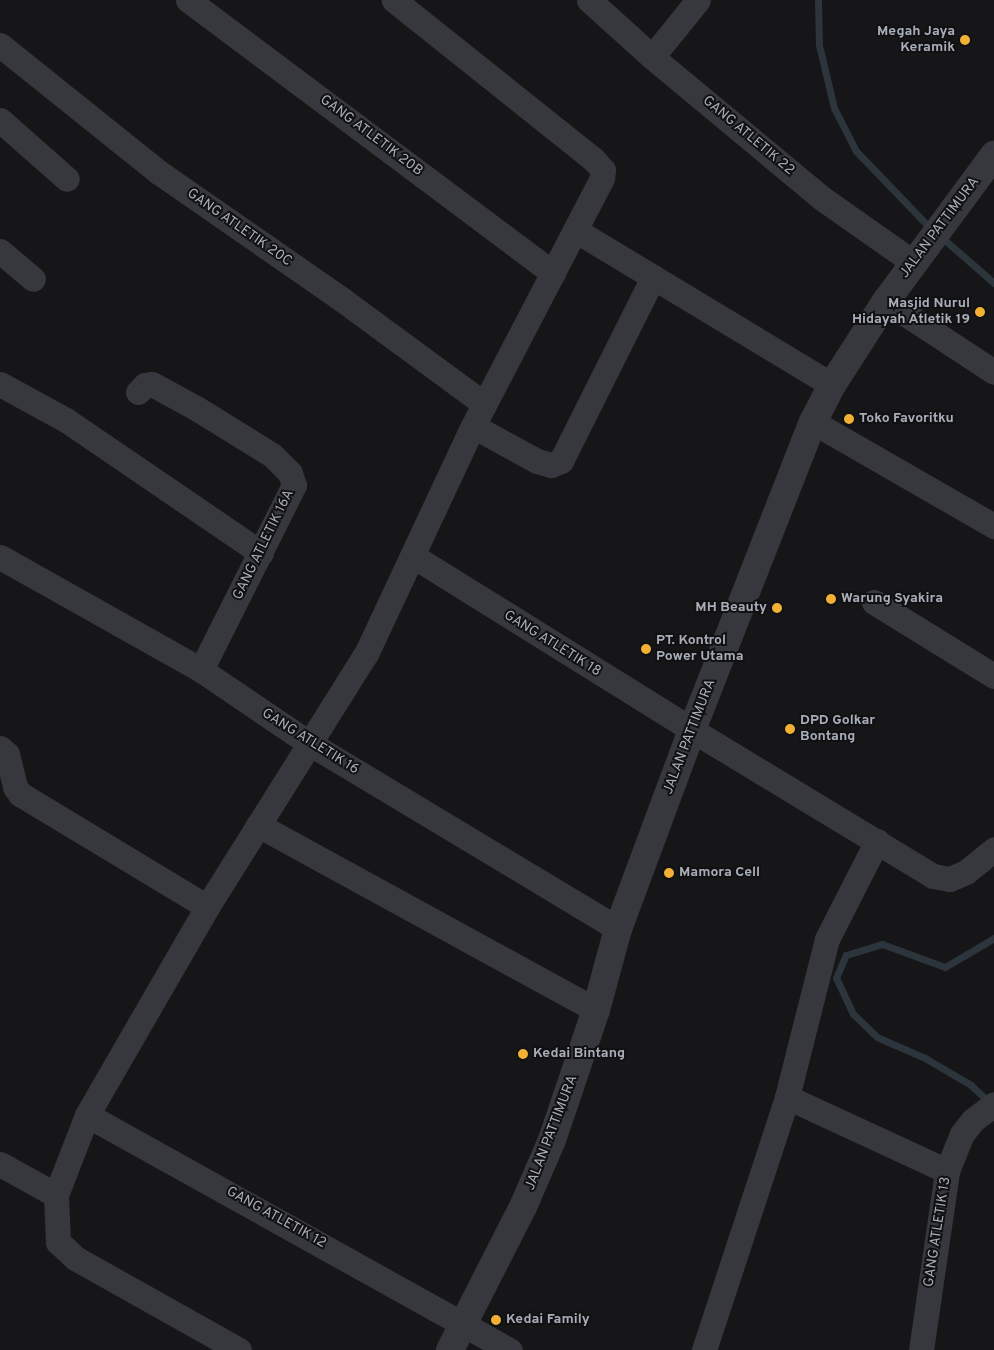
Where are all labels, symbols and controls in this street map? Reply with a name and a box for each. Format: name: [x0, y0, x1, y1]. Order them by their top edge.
place label: Megah Jaya Keramik: [877, 24, 955, 56]
marker: Megah Jaya Keramik: [959, 34, 971, 46]
street label: GANG ATLETIK 20B: [316, 92, 426, 180]
street label: GANG ATLETIK 22: [698, 93, 798, 179]
street label: JALAN PATTIMURA: [897, 174, 983, 282]
street label: GANG ATLETIK 20C: [183, 185, 295, 271]
place label: Masjid Nurul Hidayah Atletik 19: [851, 296, 970, 328]
marker: Masjid Nurul Hidayah Atletik 19: [974, 306, 986, 318]
place label: Toko Favoritku: [859, 411, 954, 427]
marker: Toko Favoritku: [843, 413, 855, 425]
street label: GANG ATLETIK 16A: [230, 487, 298, 603]
place label: Warung Syakira: [841, 591, 943, 607]
marker: Warung Syakira: [825, 593, 837, 605]
place label: MH Beauty: [695, 600, 767, 616]
marker: MH Beauty: [771, 602, 783, 614]
street label: GANG ATLETIK 18: [500, 607, 604, 681]
place label: PT. Kontrol Power Utama: [656, 633, 743, 666]
marker: PT. Kontrol Power Utama: [640, 643, 652, 655]
street label: JALAN PATTIMURA: [660, 677, 720, 797]
street label: GANG ATLETIK 16: [258, 705, 362, 779]
place label: DPD Golkar Bontang: [800, 713, 875, 746]
marker: DPD Golkar Bontang: [784, 723, 796, 735]
place label: Mamora Cell: [679, 865, 760, 881]
marker: Mamora Cell: [663, 867, 675, 879]
place label: Kedai Bintang: [533, 1046, 625, 1062]
marker: Kedai Bintang: [517, 1048, 529, 1060]
street label: JALAN PATTIMURA: [522, 1073, 582, 1193]
street label: GANG ATLETIK 13: [921, 1175, 955, 1289]
street label: GANG ATLETIK 12: [223, 1184, 329, 1252]
place label: Kedai Family: [506, 1312, 590, 1328]
marker: Kedai Family: [490, 1314, 502, 1326]

